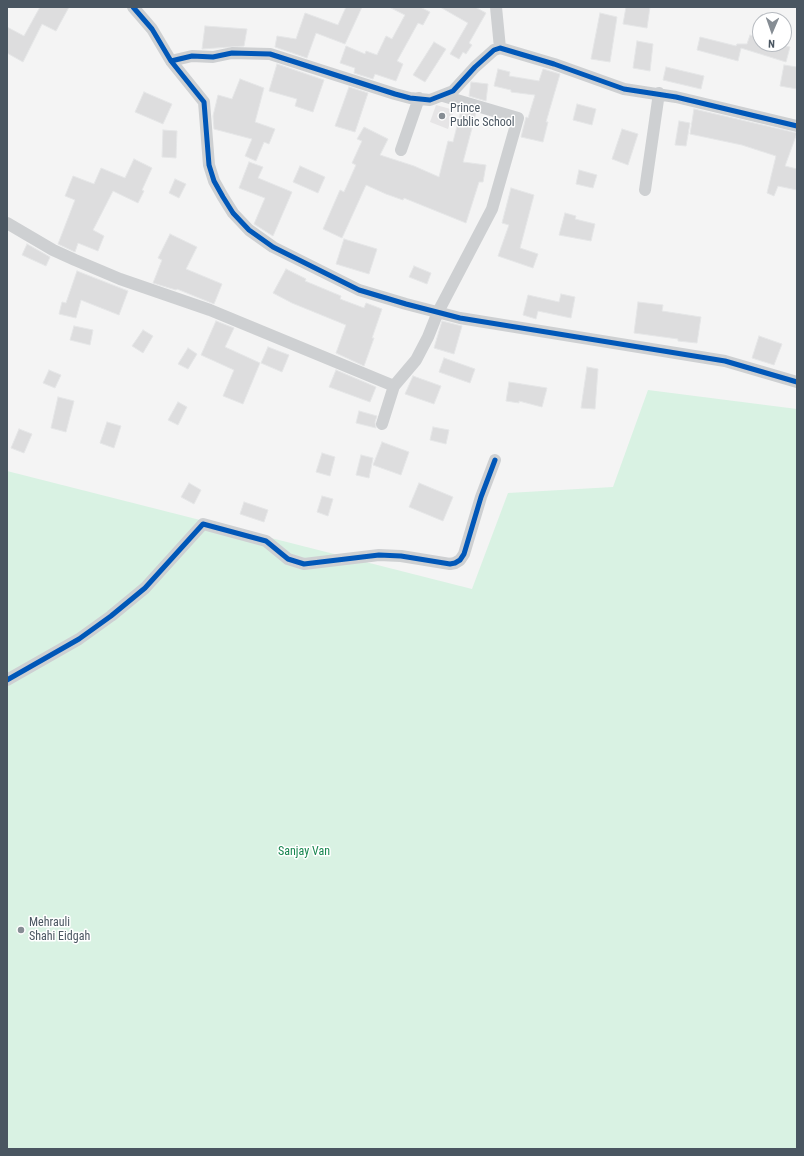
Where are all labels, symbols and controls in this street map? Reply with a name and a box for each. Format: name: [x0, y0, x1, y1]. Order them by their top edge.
north arrow: [752, 12, 792, 52]
text: N: [768, 37, 775, 50]
place label: Prince Public School: [450, 102, 515, 130]
marker: Prince Public School: [437, 111, 447, 121]
park label: Sanjay Van: [278, 845, 330, 859]
place label: Mehrauli Shahi Eidgah: [29, 916, 90, 944]
marker: Mehrauli Shahi Eidgah: [16, 925, 26, 935]

